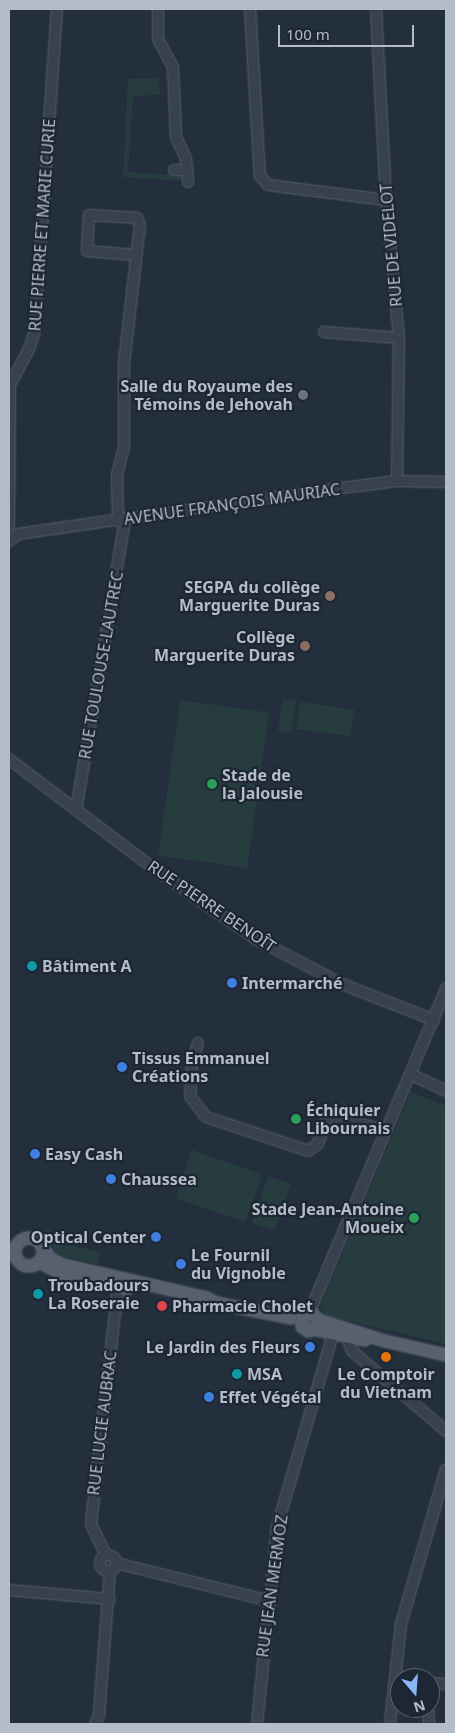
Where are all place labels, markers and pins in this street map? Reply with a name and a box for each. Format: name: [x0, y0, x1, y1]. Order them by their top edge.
place label: Salle du Royaume des Témoins de Jehovah: [120, 376, 293, 414]
marker: Salle du Royaume des Témoins de Jehovah: [297, 389, 309, 401]
place label: SEGPA du collège Marguerite Duras: [179, 577, 320, 615]
marker: SEGPA du collège Marguerite Duras: [324, 590, 336, 602]
place label: Collège Marguerite Duras: [154, 627, 295, 665]
marker: Collège Marguerite Duras: [299, 640, 311, 652]
place label: Stade de la Jalousie: [222, 765, 303, 803]
marker: Stade de la Jalousie: [206, 778, 218, 790]
place label: Bâtiment A: [42, 956, 132, 976]
marker: Bâtiment A: [26, 960, 38, 972]
place label: Intermarché: [242, 973, 342, 993]
marker: Intermarché: [226, 977, 238, 989]
place label: Tissus Emmanuel Créations: [132, 1048, 270, 1086]
marker: Tissus Emmanuel Créations: [116, 1061, 128, 1073]
place label: Échiquier Libournais: [306, 1100, 390, 1138]
marker: Échiquier Libournais: [290, 1113, 302, 1125]
place label: Easy Cash: [45, 1144, 123, 1164]
marker: Easy Cash: [29, 1148, 41, 1160]
place label: Chaussea: [121, 1169, 197, 1189]
marker: Chaussea: [105, 1173, 117, 1185]
place label: Stade Jean-Antoine Moueix: [252, 1199, 404, 1237]
marker: Stade Jean-Antoine Moueix: [408, 1212, 420, 1224]
place label: Optical Center: [31, 1227, 146, 1247]
marker: Optical Center: [150, 1231, 162, 1243]
place label: Le Fournil du Vignoble: [191, 1245, 286, 1283]
marker: Le Fournil du Vignoble: [175, 1258, 187, 1270]
place label: Troubadours La Roseraie: [48, 1275, 149, 1313]
marker: Troubadours La Roseraie: [32, 1288, 44, 1300]
place label: Pharmacie Cholet: [172, 1296, 313, 1316]
marker: Pharmacie Cholet: [156, 1300, 168, 1312]
place label: Le Jardin des Fleurs: [146, 1337, 300, 1357]
marker: Le Jardin des Fleurs: [304, 1341, 316, 1353]
marker: Le Comptoir du Vietnam: [380, 1351, 392, 1363]
place label: MSA: [247, 1364, 282, 1384]
place label: Le Comptoir du Vietnam: [337, 1364, 435, 1402]
marker: MSA: [231, 1368, 243, 1380]
place label: Effet Végétal: [219, 1387, 322, 1407]
marker: Effet Végétal: [203, 1391, 215, 1403]

